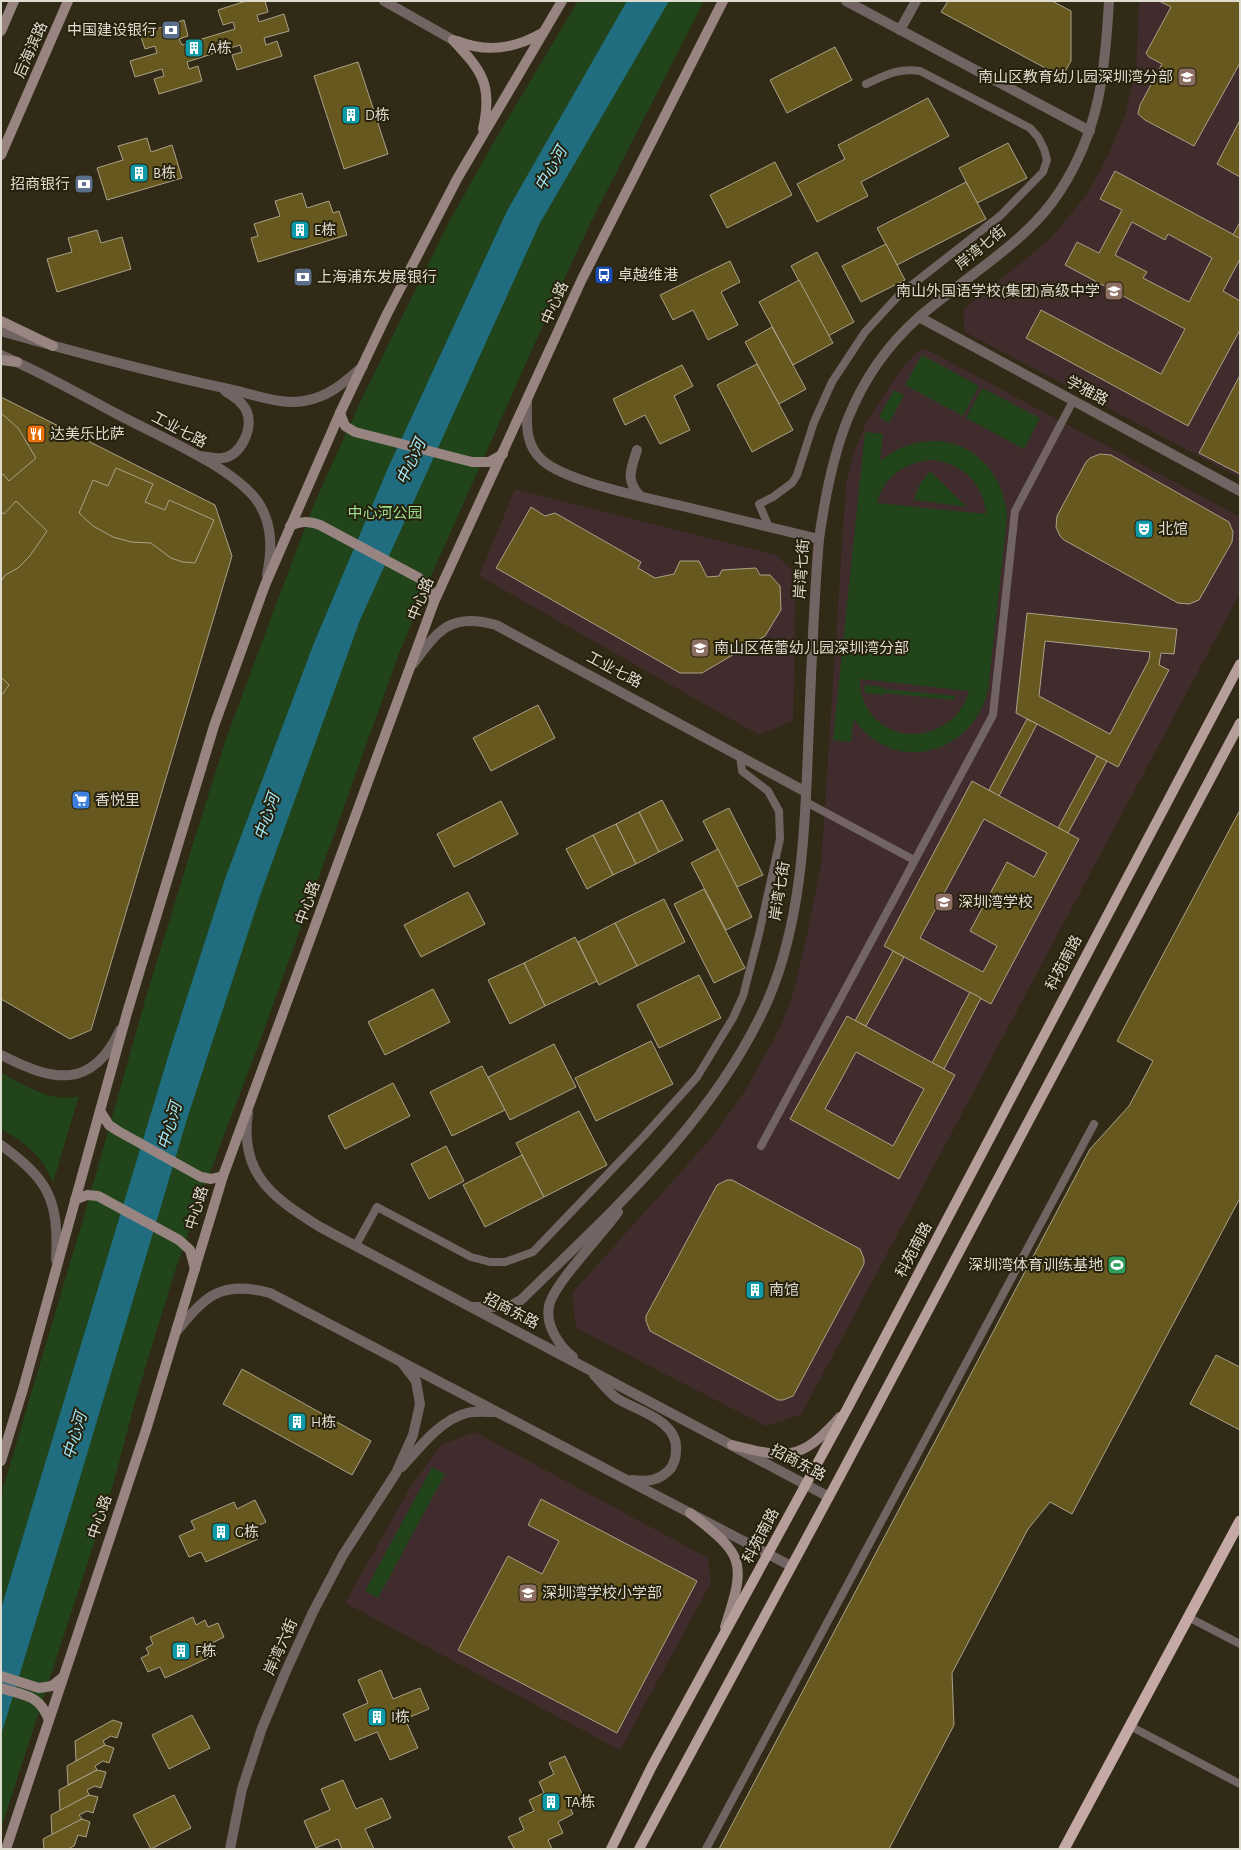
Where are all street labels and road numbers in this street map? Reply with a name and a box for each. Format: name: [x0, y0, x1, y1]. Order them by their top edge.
street label: 后海滨路: [11, 19, 50, 80]
street label: 岸湾七街: [952, 223, 1009, 273]
street label: 中心路: [538, 279, 571, 327]
street label: 学雅路: [1064, 373, 1111, 408]
street label: 工业七路: [149, 408, 209, 451]
street label: 岸湾七街: [791, 538, 812, 599]
street label: 中心路: [405, 575, 436, 623]
street label: 工业七路: [584, 648, 644, 691]
street label: 岸湾七街: [767, 860, 792, 922]
street label: 中心路: [292, 879, 323, 927]
street label: 科苑南路: [1042, 933, 1085, 993]
street label: 中心路: [182, 1184, 211, 1232]
street label: 科苑南路: [892, 1220, 935, 1280]
street label: 招商东路: [481, 1289, 541, 1332]
street label: 招商东路: [768, 1441, 828, 1484]
street label: 中心路: [85, 1493, 114, 1541]
street label: 科苑南路: [739, 1506, 782, 1566]
street label: 岸湾六街: [261, 1616, 300, 1677]

